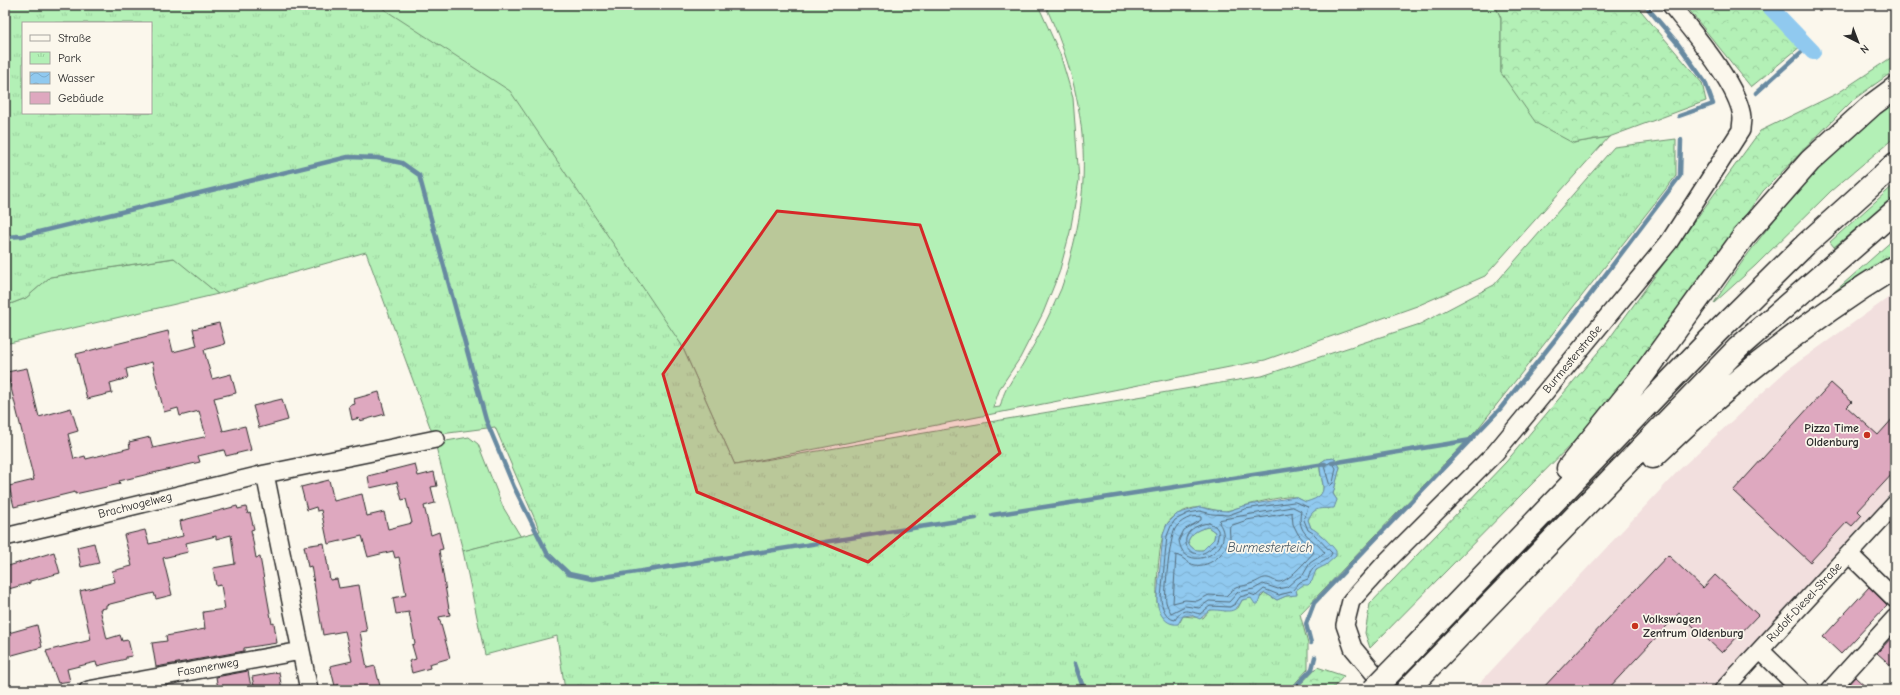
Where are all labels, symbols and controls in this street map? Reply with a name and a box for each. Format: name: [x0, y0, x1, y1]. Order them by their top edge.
legend: [22, 22, 152, 114]
north arrow: [1838, 22, 1878, 62]
text: Straße: [58, 31, 91, 45]
text: N: [1857, 42, 1871, 56]
text: Park: [58, 51, 81, 65]
text: Wasser: [58, 71, 95, 85]
text: Gebäude: [58, 91, 104, 105]
street label: Burmesterstraße: [1539, 322, 1605, 396]
place label: Pizza Time Oldenburg: [1804, 421, 1859, 449]
marker: Pizza Time Oldenburg: [1862, 430, 1872, 440]
street label: Brachvogelweg: [97, 489, 173, 521]
water label: Burmesterteich: [1228, 540, 1312, 555]
street label: Rudolf-Diesel-Straße: [1763, 559, 1845, 645]
place label: Volkswagen Zentrum Oldenburg: [1643, 612, 1744, 640]
marker: Volkswagen Zentrum Oldenburg: [1630, 621, 1640, 631]
street label: Fasanenweg: [176, 655, 240, 679]

